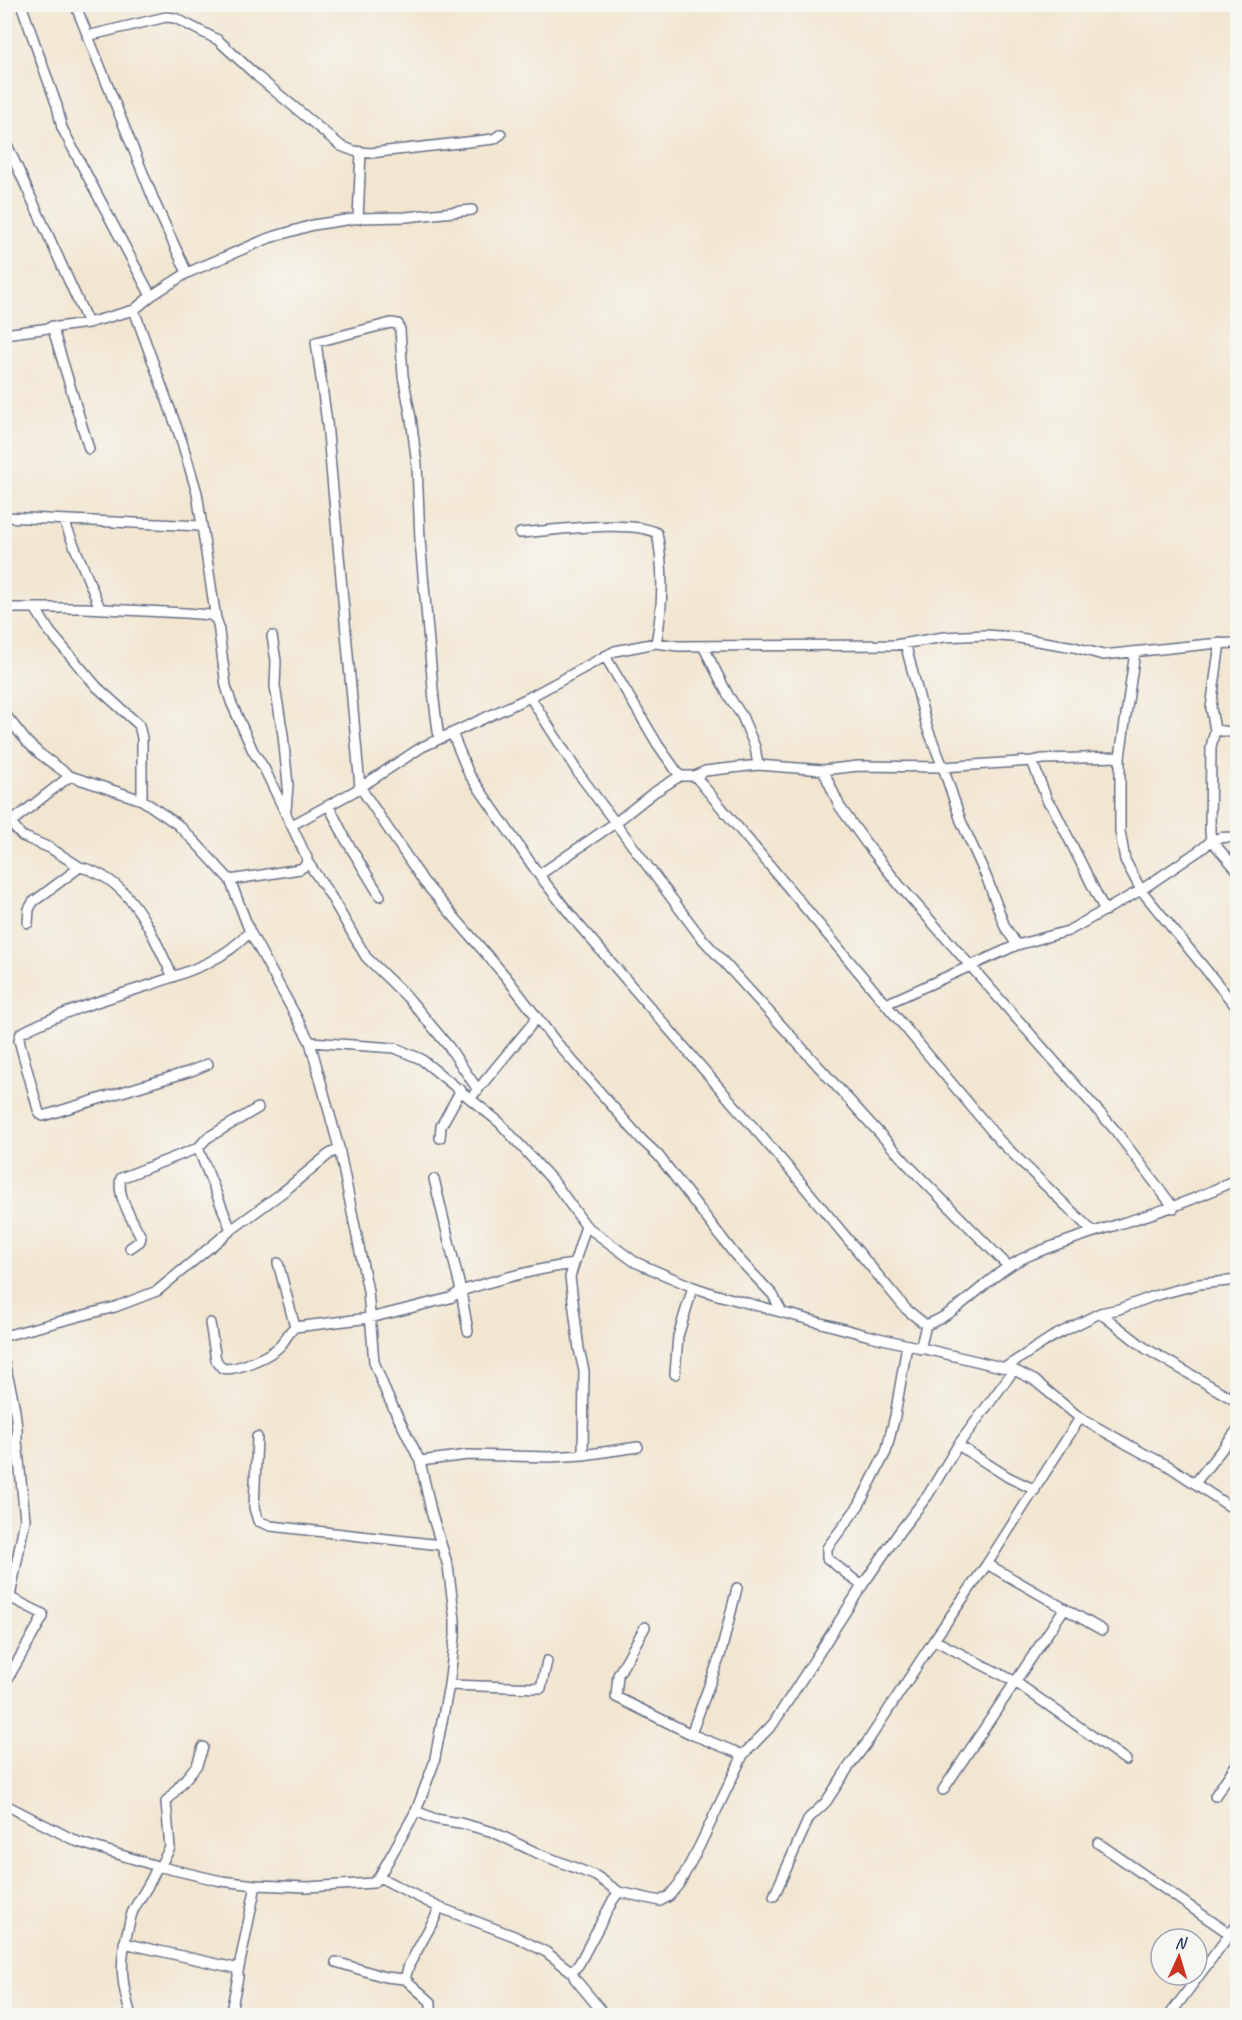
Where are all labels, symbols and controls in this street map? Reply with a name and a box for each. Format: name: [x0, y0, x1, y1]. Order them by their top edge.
north arrow: [1149, 1927, 1209, 1987]
text: N: [1174, 1933, 1189, 1954]

